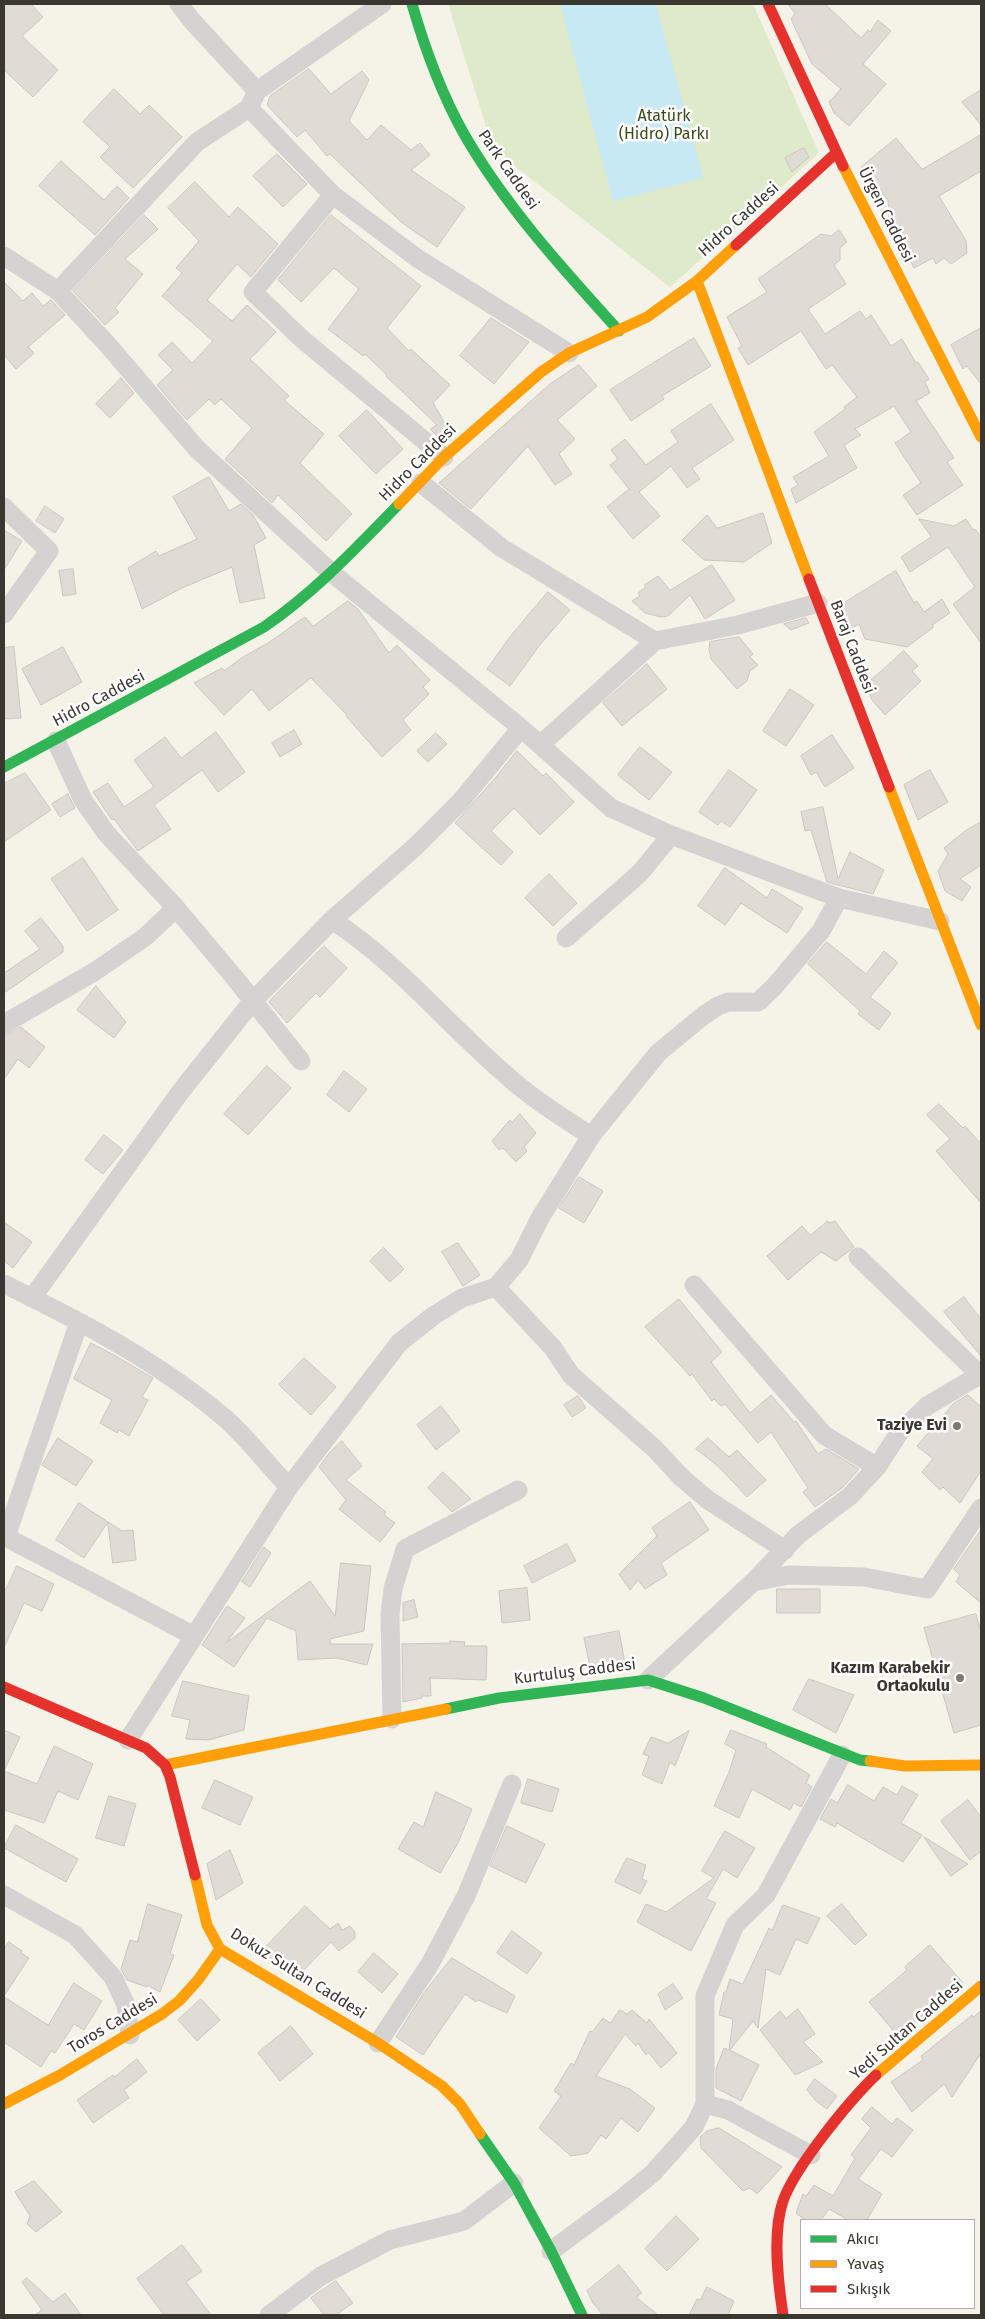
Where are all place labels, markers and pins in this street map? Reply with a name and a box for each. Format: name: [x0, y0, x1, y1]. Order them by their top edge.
place label: Taziye Evi: [877, 1416, 947, 1436]
marker: Taziye Evi: [951, 1420, 963, 1432]
place label: Kazım Karabekir Ortaokulu: [831, 1659, 950, 1697]
marker: Kazım Karabekir Ortaokulu: [954, 1672, 966, 1684]

